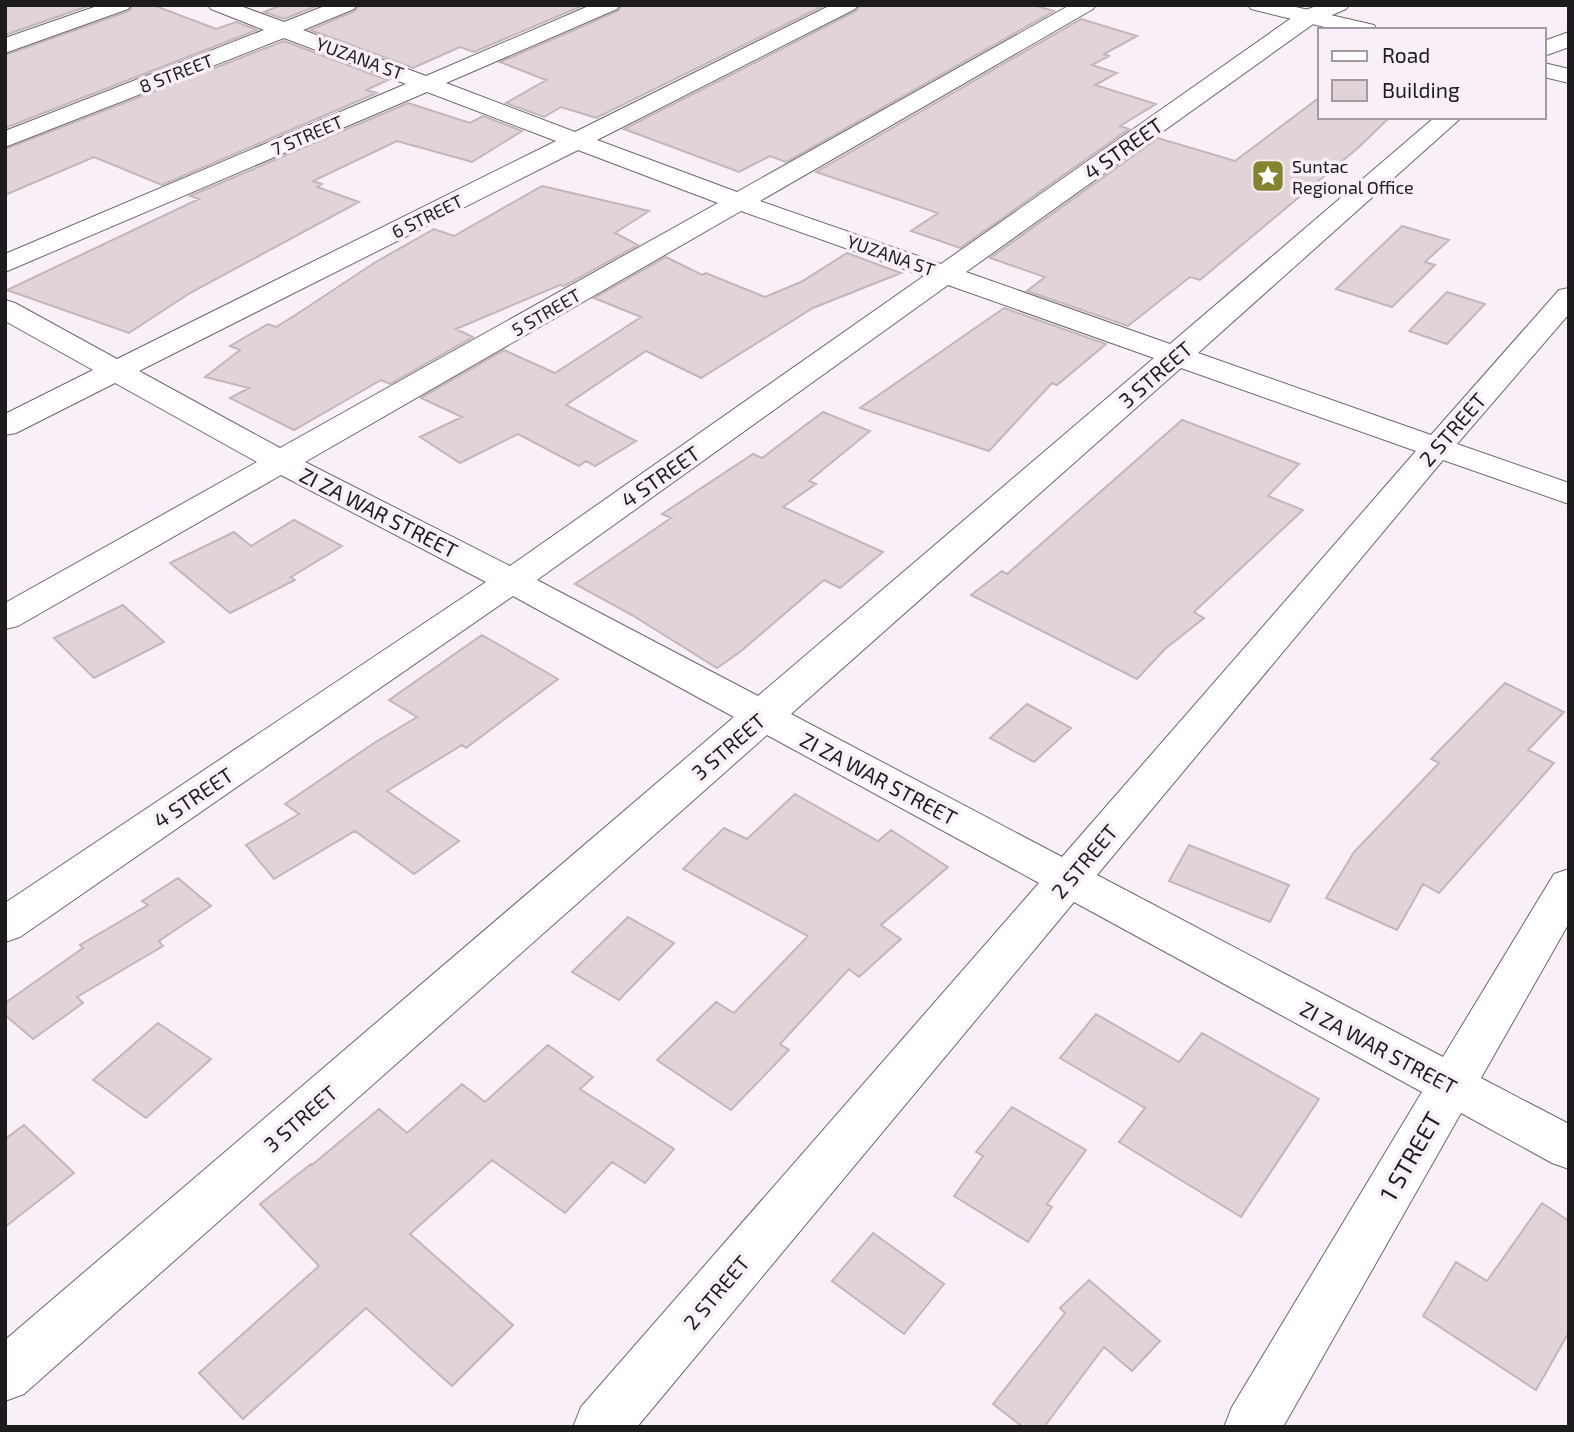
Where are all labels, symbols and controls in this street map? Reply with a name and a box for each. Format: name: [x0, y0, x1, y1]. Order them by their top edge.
legend: [1318, 28, 1546, 119]
street label: YUZANA ST: [313, 32, 407, 84]
text: Road: [1382, 42, 1430, 67]
street label: 8 STREET: [136, 49, 216, 97]
text: Building: [1382, 77, 1460, 102]
street label: 7 STREET: [268, 110, 347, 160]
street label: 4 STREET: [1079, 112, 1167, 184]
place label: Suntac Regional Office: [1292, 155, 1414, 198]
place icon: Suntac Regional Office: [1249, 157, 1287, 195]
street label: 6 STREET: [388, 189, 467, 243]
street label: YUZANA ST: [844, 230, 938, 280]
street label: 5 STREET: [508, 283, 585, 341]
street label: 3 STREET: [1113, 335, 1197, 413]
street label: 2 STREET: [1413, 387, 1491, 471]
street label: 4 STREET: [616, 440, 704, 512]
street label: ZI ZA WAR STREET: [296, 461, 462, 563]
street label: 3 STREET: [686, 707, 770, 785]
street label: ZI ZA WAR STREET: [796, 726, 962, 830]
street label: 4 STREET: [149, 761, 237, 833]
street label: 2 STREET: [1046, 819, 1122, 903]
street label: ZI ZA WAR STREET: [1296, 995, 1462, 1099]
street label: 3 STREET: [258, 1079, 342, 1157]
street label: 1 STREET: [1373, 1106, 1447, 1206]
street label: 2 STREET: [678, 1250, 754, 1334]

